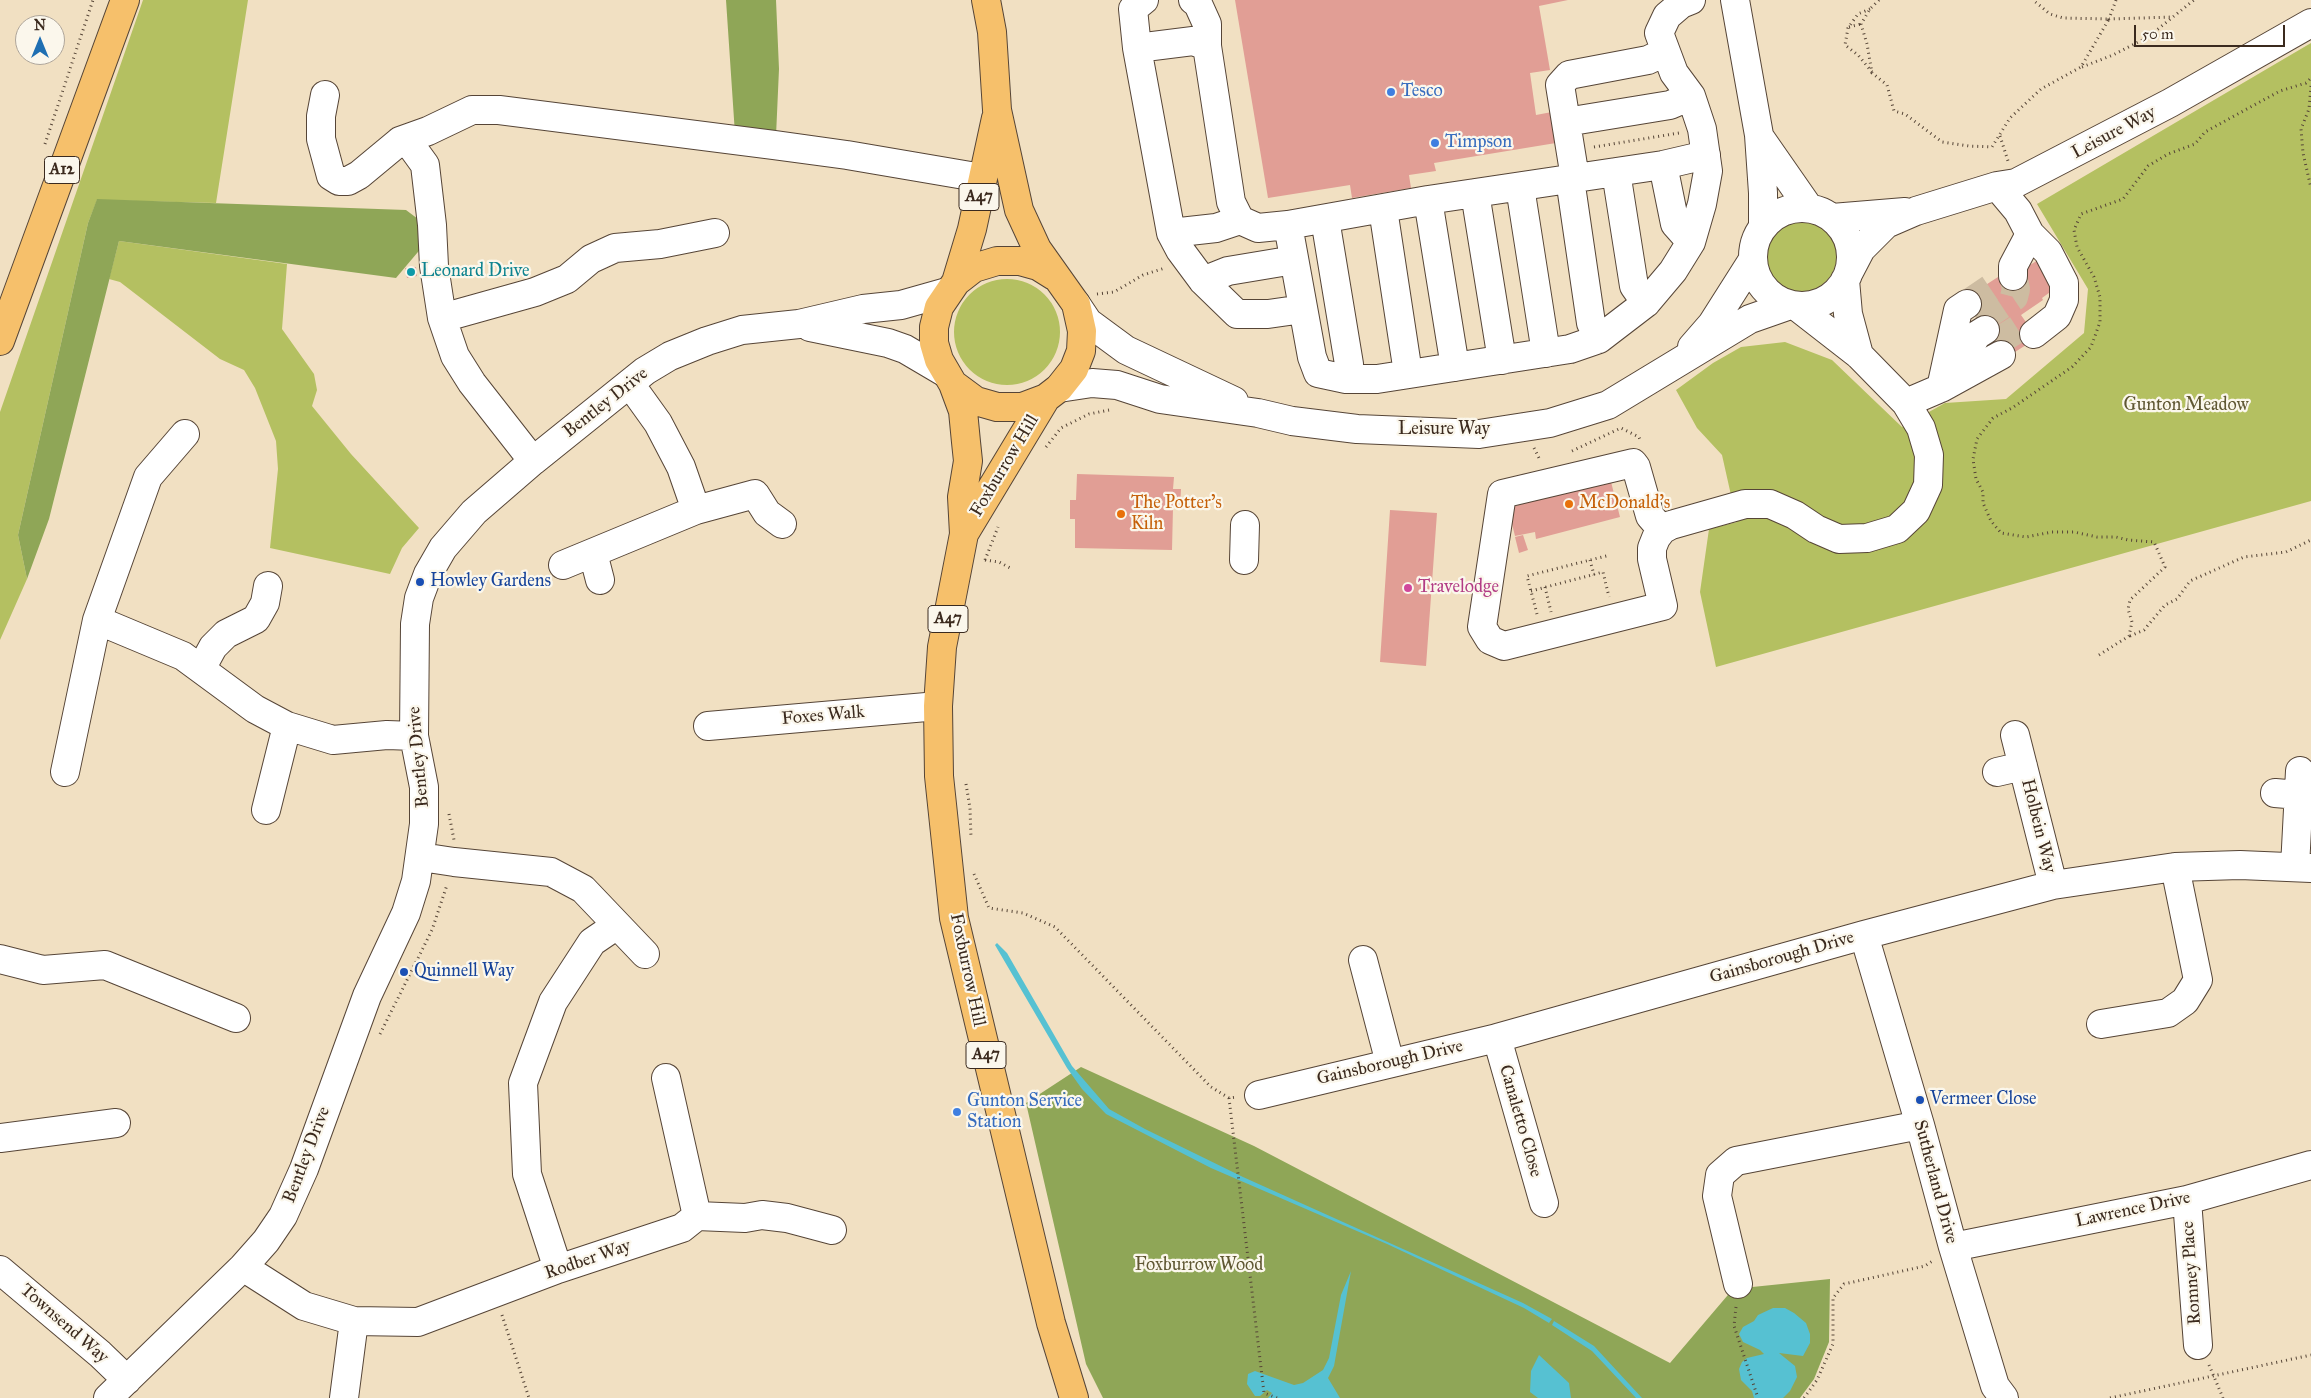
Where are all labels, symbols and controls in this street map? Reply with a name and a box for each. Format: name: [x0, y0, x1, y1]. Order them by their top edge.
north arrow: [15, 15, 65, 65]
scale bar: [2136, 15, 2287, 47]
text: N: [34, 17, 46, 34]
text: 50 m: [2142, 25, 2174, 43]
place label: Tesco: [1401, 81, 1443, 103]
marker: Tesco: [1385, 86, 1397, 98]
street label: Leisure Way: [2068, 102, 2160, 164]
place label: Timpson: [1445, 132, 1512, 154]
marker: Timpson: [1429, 137, 1441, 149]
road number: A12: [44, 156, 80, 184]
road number: A47: [959, 183, 999, 210]
place label: Leonard Drive: [421, 261, 530, 283]
marker: Leonard Drive: [405, 266, 417, 278]
street label: Bentley Drive: [559, 363, 653, 443]
park label: Gunton Meadow: [2123, 395, 2249, 417]
street label: Foxburrow Hill: [966, 411, 1044, 521]
street label: Leisure Way: [1398, 419, 1490, 441]
place label: The Potter's Kiln: [1131, 493, 1222, 536]
place label: McDonald's: [1579, 493, 1670, 515]
marker: McDonald's: [1563, 498, 1575, 510]
marker: The Potter's Kiln: [1115, 508, 1127, 520]
place label: Howley Gardens: [430, 571, 551, 593]
marker: Howley Gardens: [414, 576, 426, 588]
place label: Travelodge: [1418, 577, 1499, 599]
marker: Travelodge: [1402, 582, 1414, 594]
road number: A47: [928, 606, 968, 632]
street label: Foxes Walk: [781, 702, 865, 730]
street label: Bentley Drive: [404, 705, 434, 809]
street label: Holbein Way: [2016, 777, 2060, 875]
street label: Foxburrow Hill: [944, 911, 990, 1029]
street label: Gainsborough Drive: [1707, 927, 1857, 989]
place label: Quinnell Way: [414, 961, 514, 983]
marker: Quinnell Way: [398, 966, 410, 978]
street label: Gainsborough Drive: [1315, 1036, 1465, 1090]
road number: A47: [966, 1042, 1006, 1068]
street label: Canaletto Close: [1494, 1062, 1546, 1180]
place label: Vermeer Close: [1930, 1089, 2037, 1111]
place label: Gunton Service Station: [967, 1091, 1082, 1134]
marker: Vermeer Close: [1914, 1094, 1926, 1106]
street label: Bentley Drive: [279, 1104, 335, 1206]
marker: Gunton Service Station: [951, 1106, 963, 1118]
street label: Sutherland Drive: [1908, 1118, 1962, 1246]
street label: Lawrence Drive: [2074, 1187, 2192, 1233]
street label: Romney Place: [2178, 1220, 2206, 1326]
street label: Rodber Way: [542, 1235, 634, 1285]
park label: Foxburrow Wood: [1135, 1255, 1263, 1277]
street label: Townsend Way: [15, 1280, 113, 1368]

